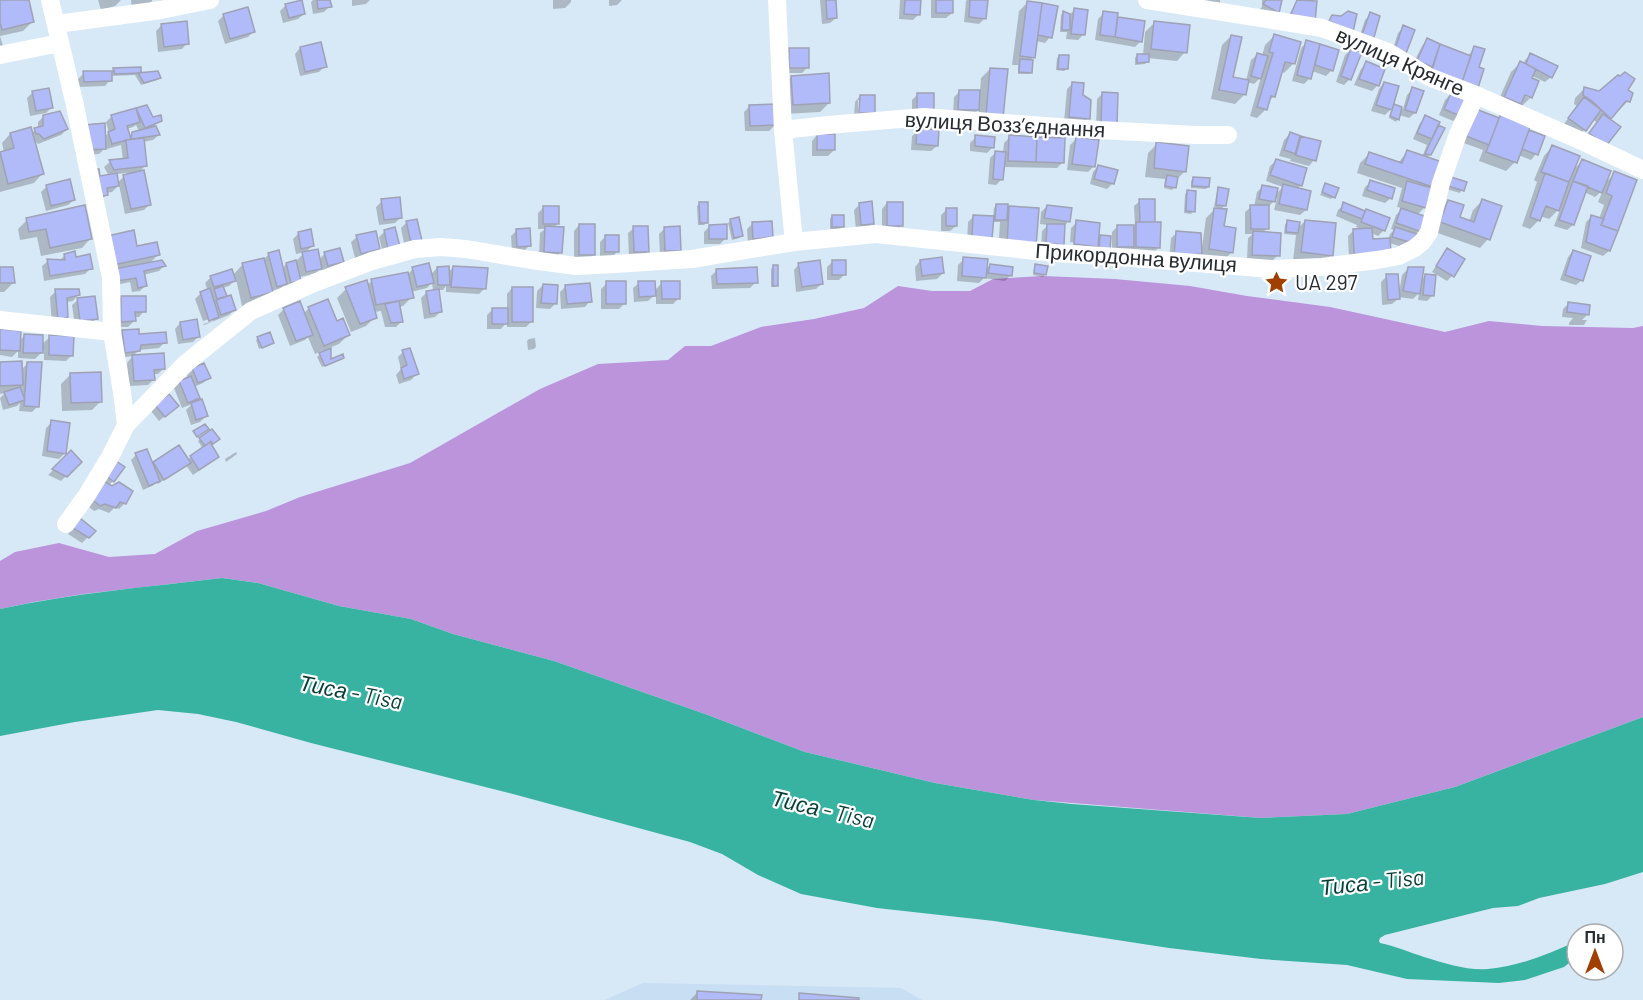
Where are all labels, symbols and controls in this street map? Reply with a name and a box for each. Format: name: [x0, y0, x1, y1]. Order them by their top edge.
street label: вулиця Крянге: [1333, 21, 1469, 100]
street label: вулиця Воззʼєднання: [904, 106, 1106, 141]
street label: Прикордонна вулиця: [1035, 237, 1238, 276]
place label: UA 297: [1295, 269, 1358, 294]
place icon: UA 297: [1264, 270, 1290, 296]
water label: Тиса - Tisa: [297, 668, 405, 714]
water label: Тиса - Tisa: [769, 784, 877, 832]
water label: Тиса - Tisa: [1319, 863, 1425, 899]
north arrow: [1565, 922, 1625, 982]
text: Пн: [1584, 927, 1606, 946]

